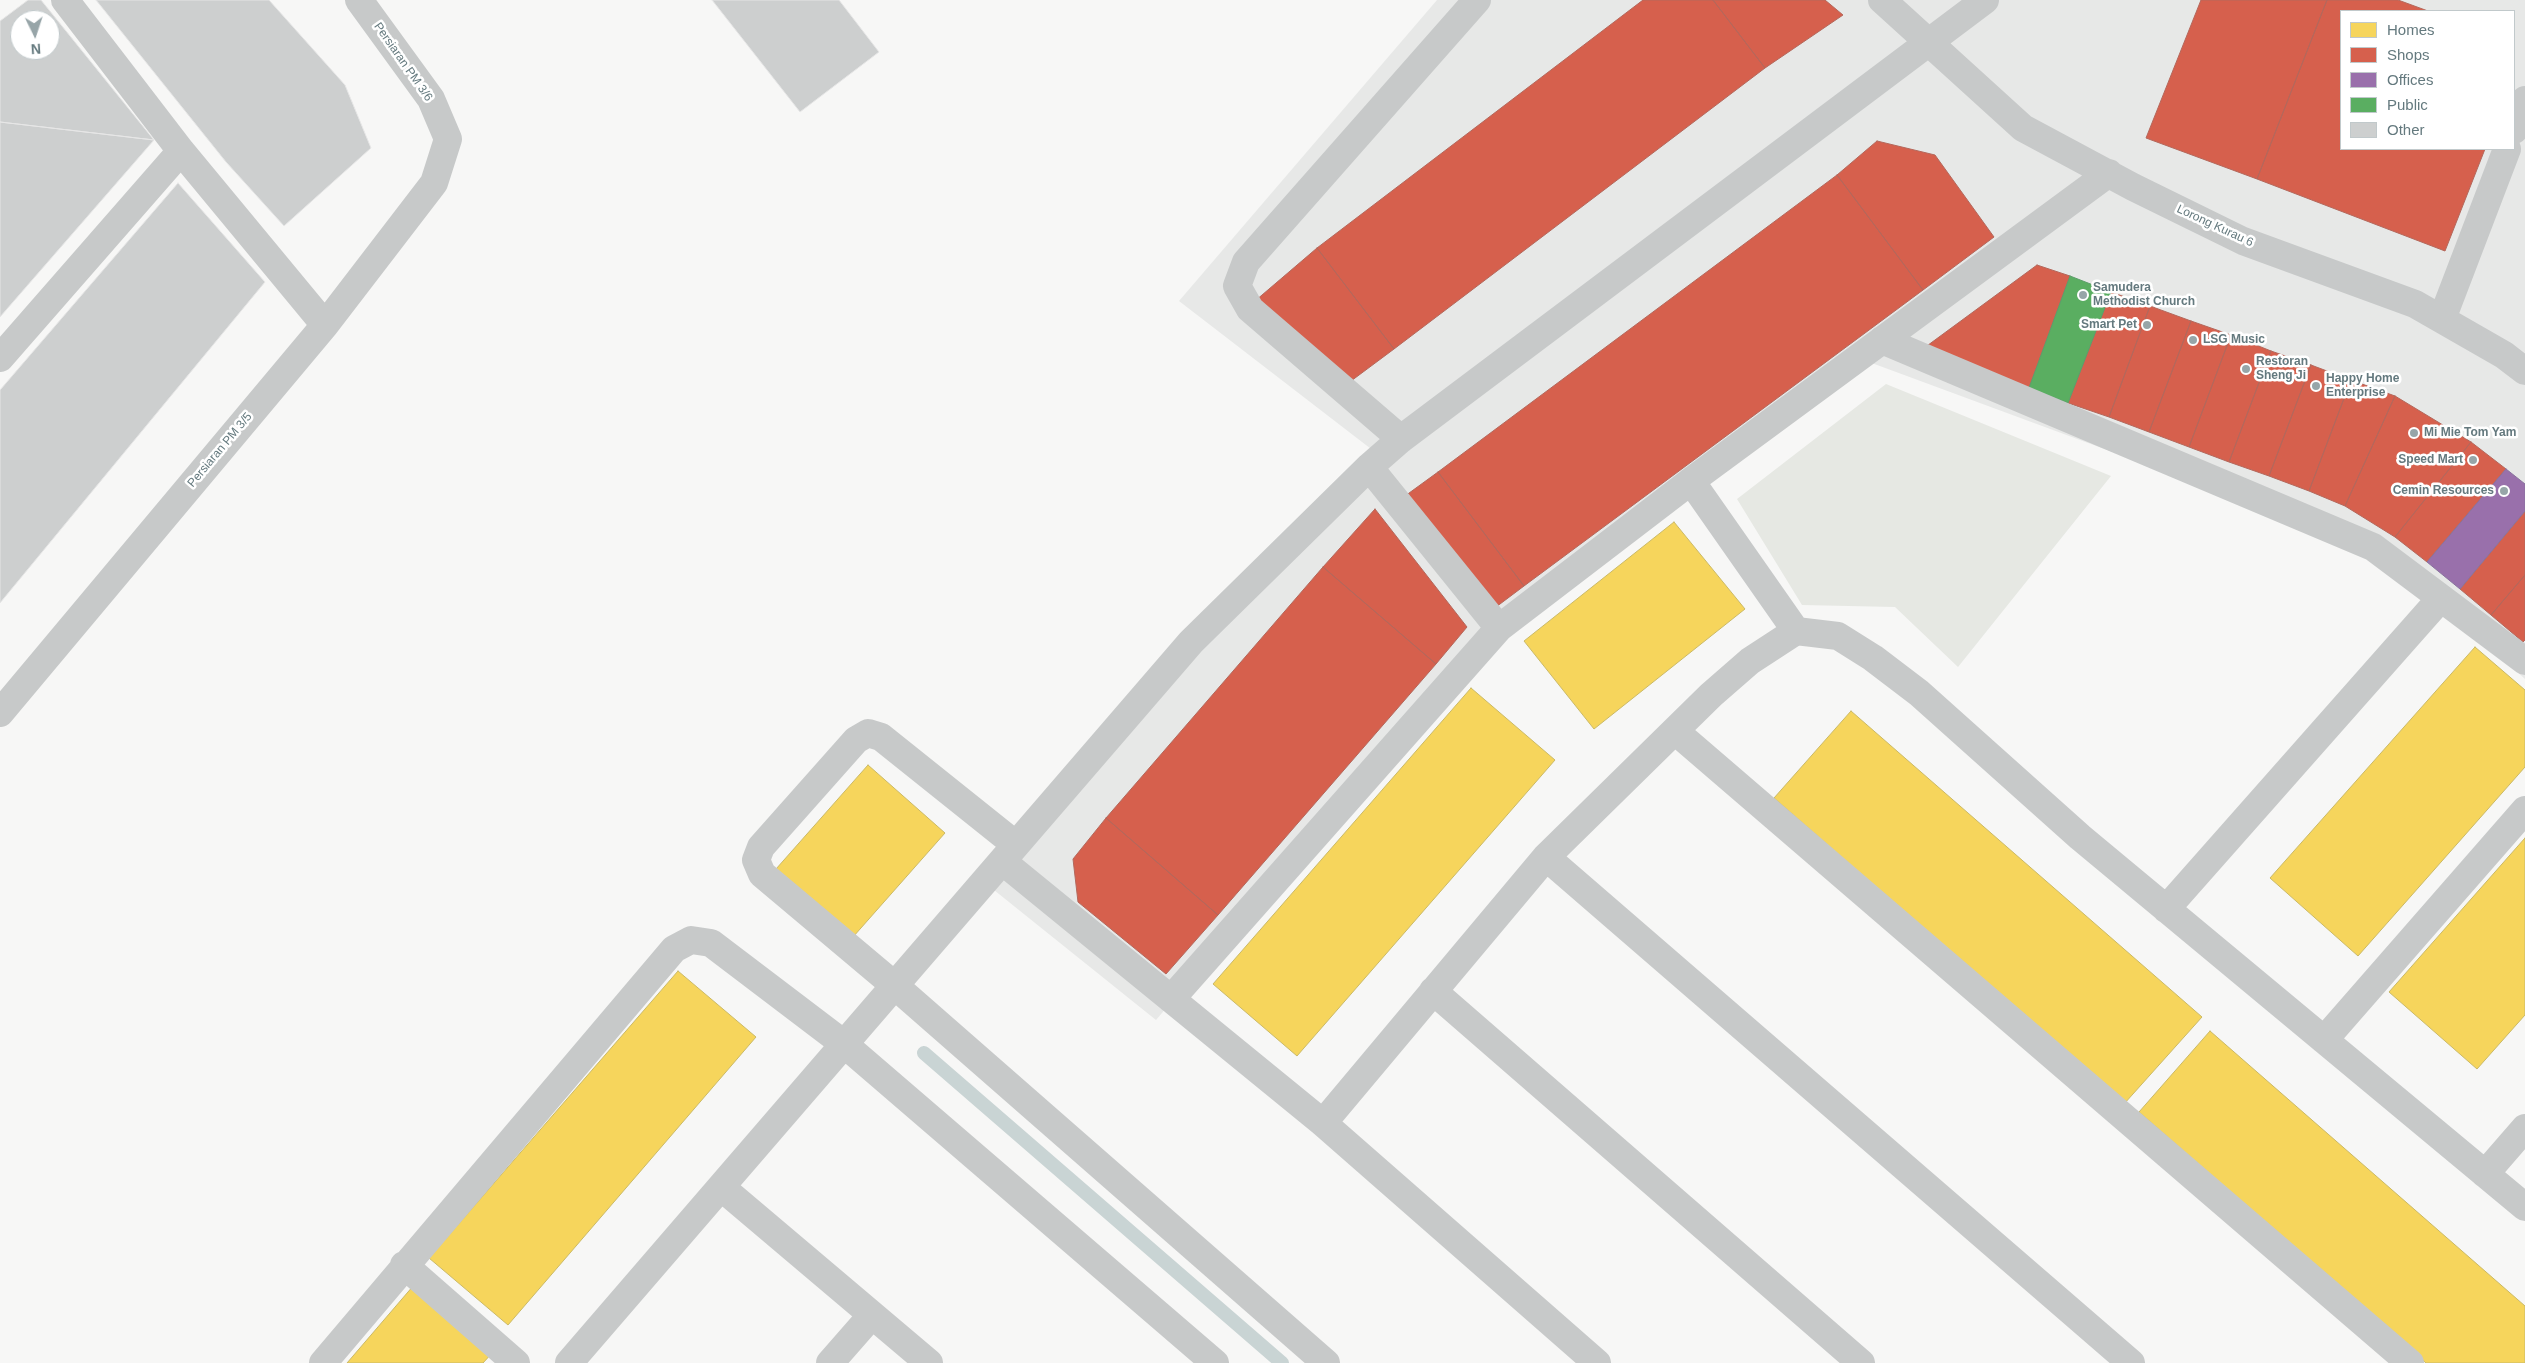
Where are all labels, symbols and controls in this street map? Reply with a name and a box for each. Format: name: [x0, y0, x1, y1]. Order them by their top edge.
north arrow: [10, 10, 60, 60]
legend: [2340, 10, 2515, 150]
street label: Persiaran PM 3/6: [371, 20, 435, 104]
text: Homes: [2387, 21, 2435, 38]
text: N: [30, 41, 42, 57]
text: Shops: [2387, 46, 2430, 63]
text: Offices: [2387, 71, 2433, 88]
text: Public: [2387, 96, 2428, 113]
text: Other: [2387, 121, 2425, 138]
street label: Lorong Kurau 6: [2174, 202, 2256, 250]
place label: Samudera Methodist Church: [2093, 281, 2195, 309]
marker: Samudera Methodist Church: [2077, 289, 2089, 301]
place label: Smart Pet: [2081, 318, 2137, 332]
marker: Smart Pet: [2141, 319, 2153, 331]
place label: LSG Music: [2203, 333, 2265, 347]
marker: LSG Music: [2187, 334, 2199, 346]
place label: Restoran Sheng Ji: [2256, 355, 2308, 383]
marker: Restoran Sheng Ji: [2240, 363, 2252, 375]
place label: Happy Home Enterprise: [2326, 372, 2399, 400]
marker: Happy Home Enterprise: [2310, 380, 2322, 392]
street label: Persiaran PM 3/5: [185, 410, 255, 490]
place label: Mi Mie Tom Yam: [2424, 426, 2516, 440]
marker: Mi Mie Tom Yam: [2408, 427, 2420, 439]
place label: Speed Mart: [2398, 453, 2463, 467]
marker: Speed Mart: [2467, 454, 2479, 466]
place label: Cemin Resources: [2393, 484, 2494, 498]
marker: Cemin Resources: [2498, 485, 2510, 497]

